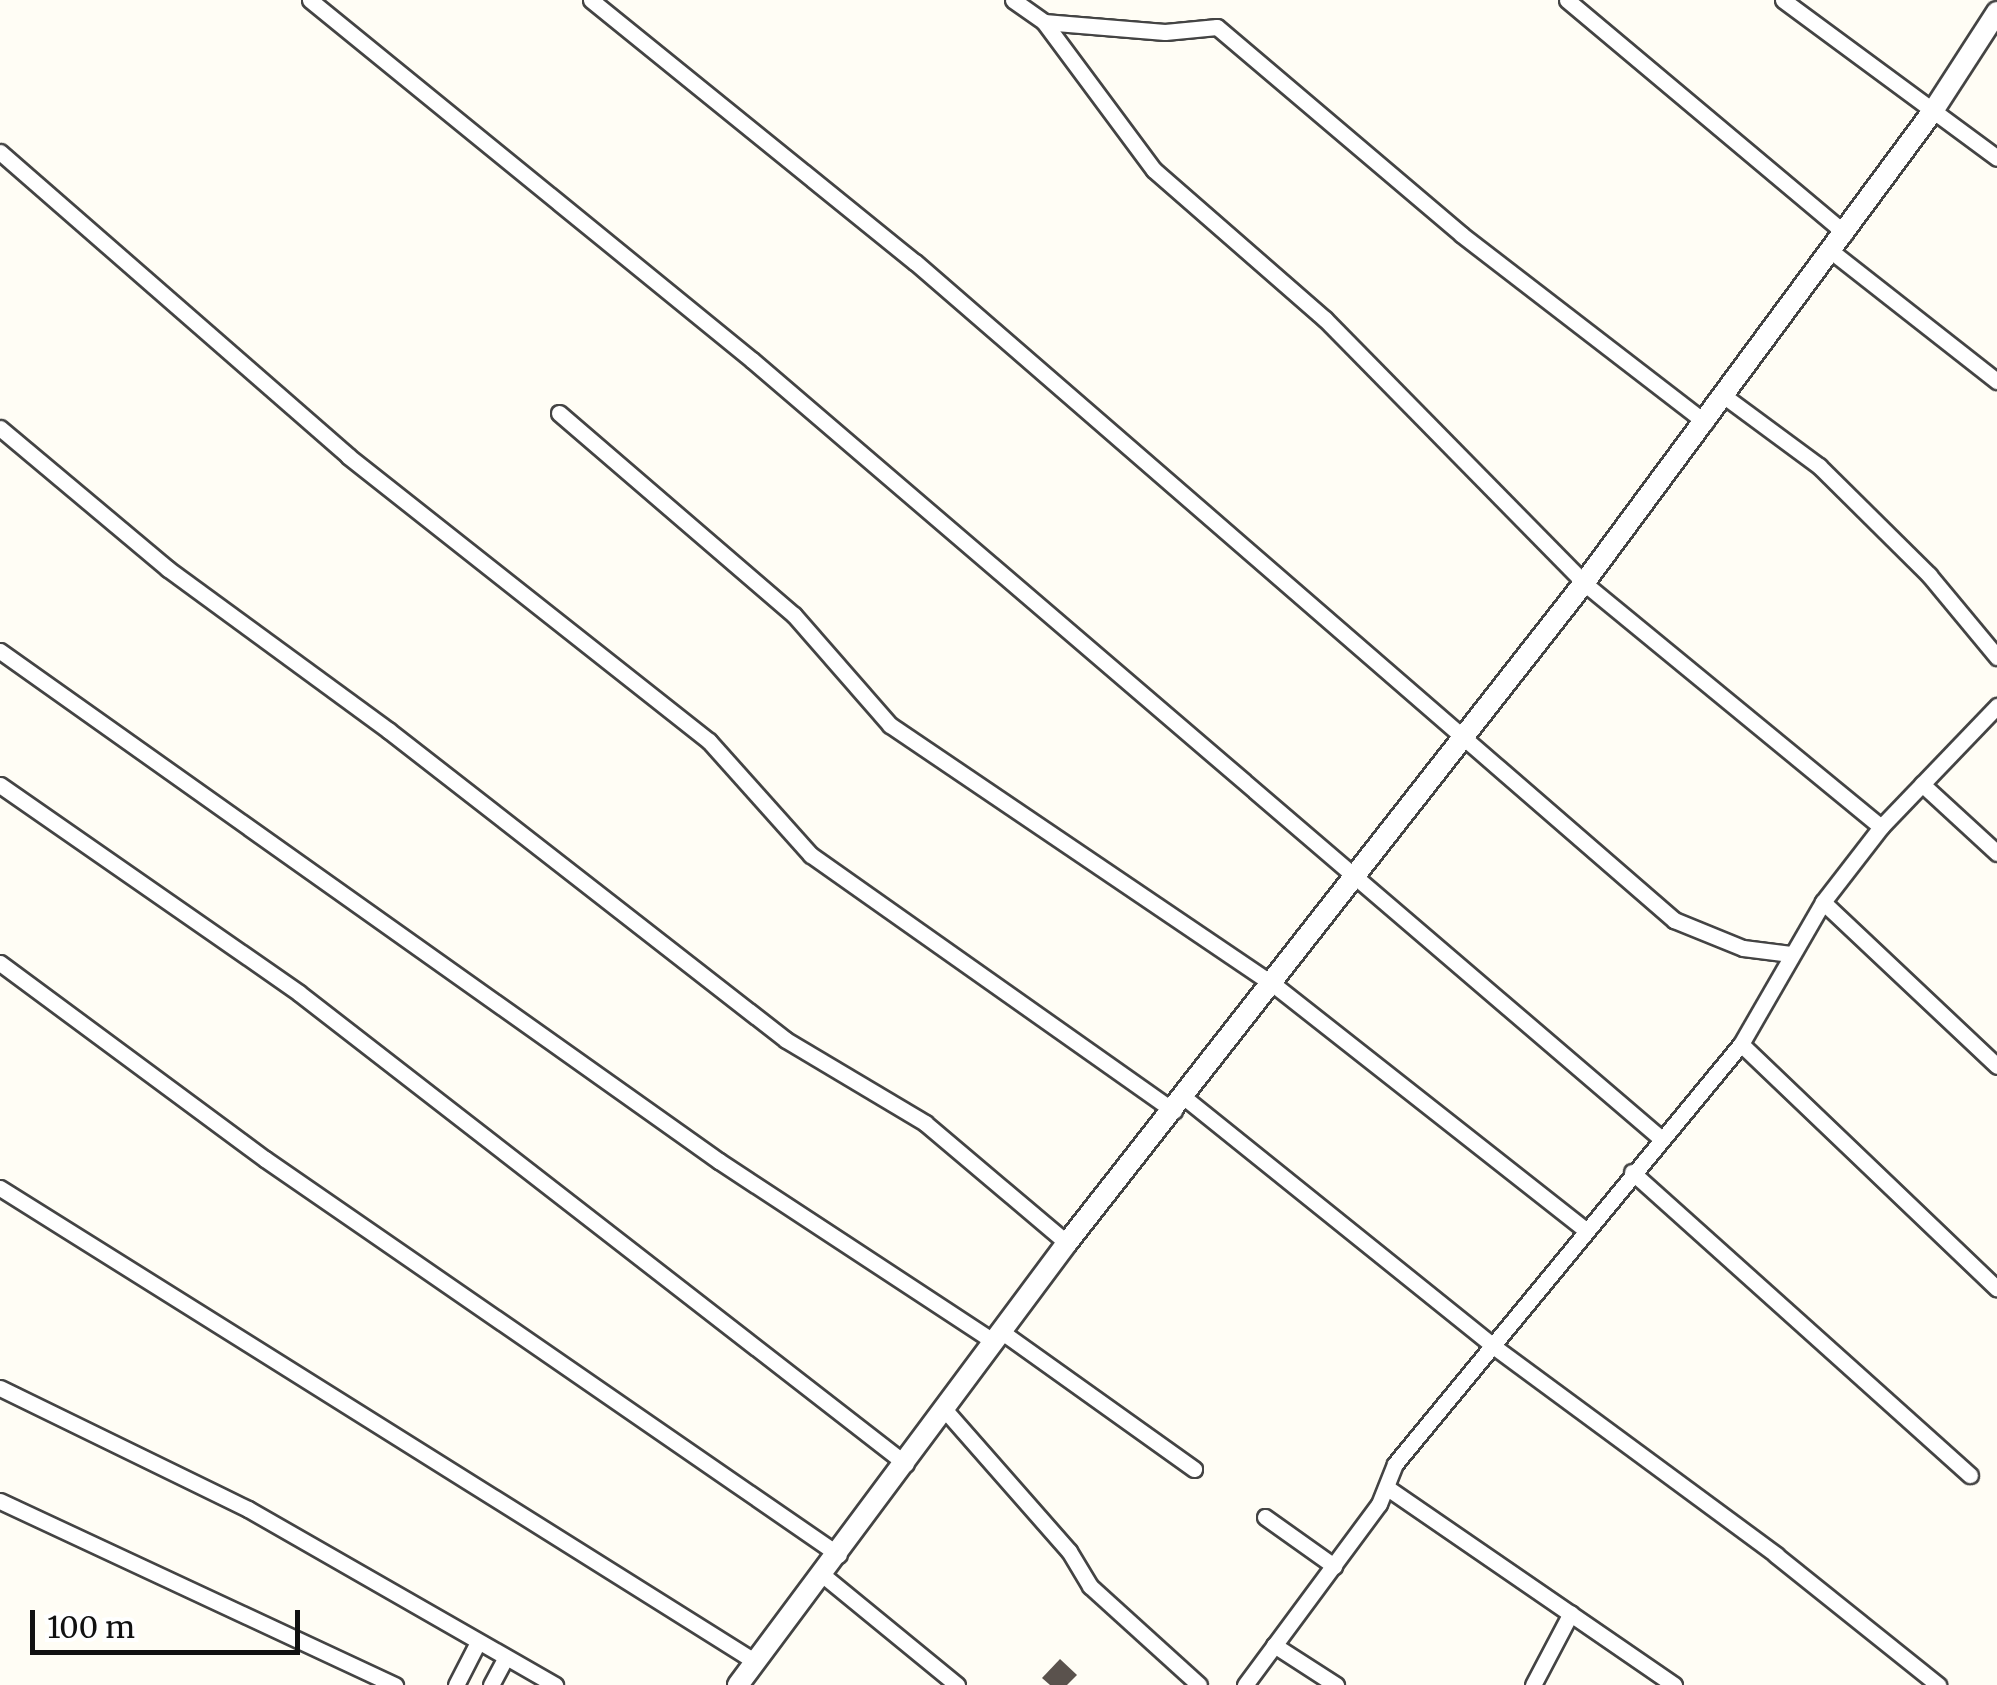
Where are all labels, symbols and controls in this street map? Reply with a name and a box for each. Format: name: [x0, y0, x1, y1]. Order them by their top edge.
scale bar: [35, 1590, 305, 1652]
text: 100 m: [47, 1608, 135, 1646]

